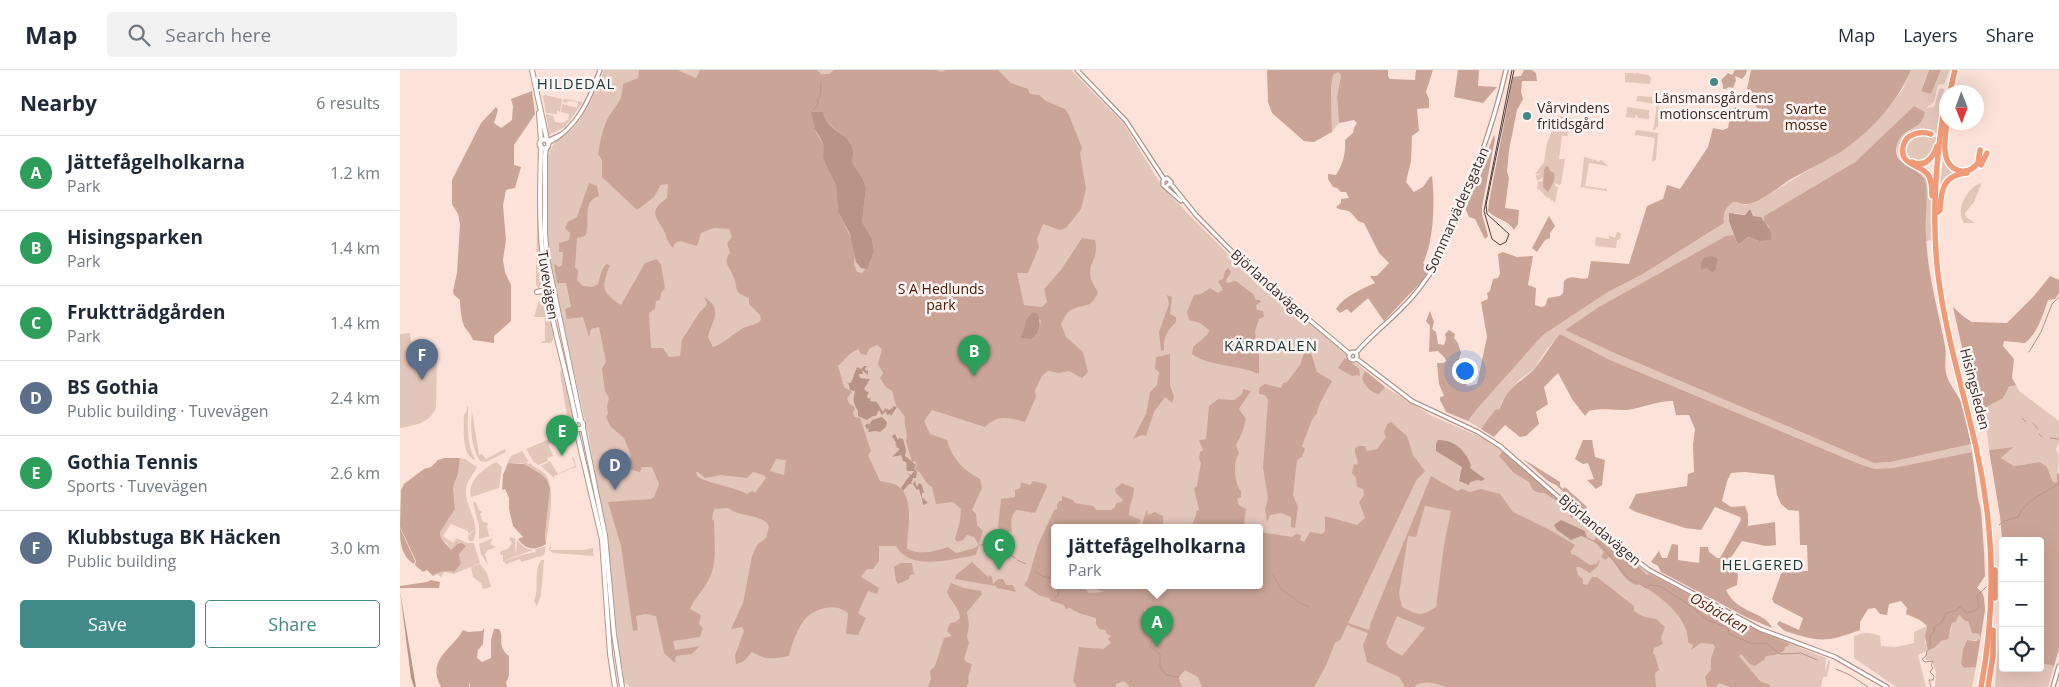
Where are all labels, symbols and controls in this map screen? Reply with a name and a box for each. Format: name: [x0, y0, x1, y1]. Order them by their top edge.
search box: [107, 12, 457, 57]
text: Map: [25, 18, 77, 51]
icon: search: [125, 21, 153, 49]
text: Search here: [165, 22, 271, 48]
text: Map: [1838, 23, 1875, 47]
text: Layers: [1903, 23, 1958, 47]
text: Share: [1986, 23, 2034, 47]
district label: HILDEDAL: [537, 73, 615, 93]
marker: Länsmansgårdens motionscentrum: [1708, 76, 1720, 88]
north arrow: [1939, 85, 1984, 130]
place label: Länsmansgårdens motionscentrum: [1654, 88, 1774, 123]
text: Nearby: [20, 89, 97, 117]
text: 6 results: [316, 92, 380, 114]
place label: Vårvindens fritidsgård: [1537, 98, 1610, 133]
park label: Svarte mosse: [1785, 99, 1827, 134]
marker: Vårvindens fritidsgård: [1521, 110, 1533, 122]
street label: Sommarvädersgatan: [1420, 144, 1493, 276]
text: Jättefågelholkarna: [67, 149, 245, 175]
text: A: [30, 162, 42, 184]
text: 1.2 km: [330, 162, 380, 184]
text: Park: [67, 175, 100, 197]
text: Hisingsparken: [67, 224, 203, 250]
text: B: [31, 237, 41, 259]
text: 1.4 km: [330, 237, 380, 259]
street label: Björlandavägen: [1227, 245, 1316, 327]
street label: Tuvevägen: [534, 249, 563, 321]
text: Park: [67, 250, 100, 272]
park label: S A Hedlunds park: [898, 279, 985, 314]
text: Fruktträdgården: [67, 299, 226, 325]
text: C: [31, 312, 41, 334]
text: 1.4 km: [330, 312, 380, 334]
text: Park: [67, 325, 100, 347]
pin: B: [958, 335, 990, 376]
district label: KÄRRDALEN: [1224, 335, 1318, 355]
pin: F: [406, 339, 438, 380]
street label: Hisingsleden: [1956, 346, 1995, 432]
your location: [1452, 358, 1478, 384]
text: BS Gothia: [67, 374, 159, 400]
text: D: [30, 387, 42, 409]
text: 2.4 km: [330, 387, 380, 409]
text: Public building · Tuvevägen: [67, 400, 269, 422]
pin: E: [546, 415, 578, 456]
text: Gothia Tennis: [67, 449, 198, 475]
pin: D: [599, 449, 631, 490]
text: E: [32, 462, 40, 484]
text: 2.6 km: [330, 462, 380, 484]
text: Sports · Tuvevägen: [67, 475, 208, 497]
street label: Björlandavägen: [1555, 490, 1645, 570]
text: Klubbstuga BK Häcken: [67, 524, 281, 550]
popup: [1051, 524, 1263, 589]
pin: C: [983, 529, 1015, 570]
text: Jättefågelholkarna: [1068, 533, 1246, 559]
text: F: [32, 537, 40, 559]
text: 3.0 km: [330, 537, 380, 559]
map controls: [1999, 537, 2044, 672]
button: +: [1999, 537, 2044, 582]
text: Public building: [67, 550, 176, 572]
district label: HELGERED: [1722, 554, 1804, 574]
text: Park: [1068, 559, 1101, 581]
button: −: [1999, 582, 2044, 627]
water label: Osbäcken: [1687, 587, 1752, 637]
button: Save: [20, 600, 195, 648]
button: Share: [205, 600, 380, 648]
pin: A: [1141, 606, 1173, 647]
button: locate: [1999, 627, 2044, 672]

